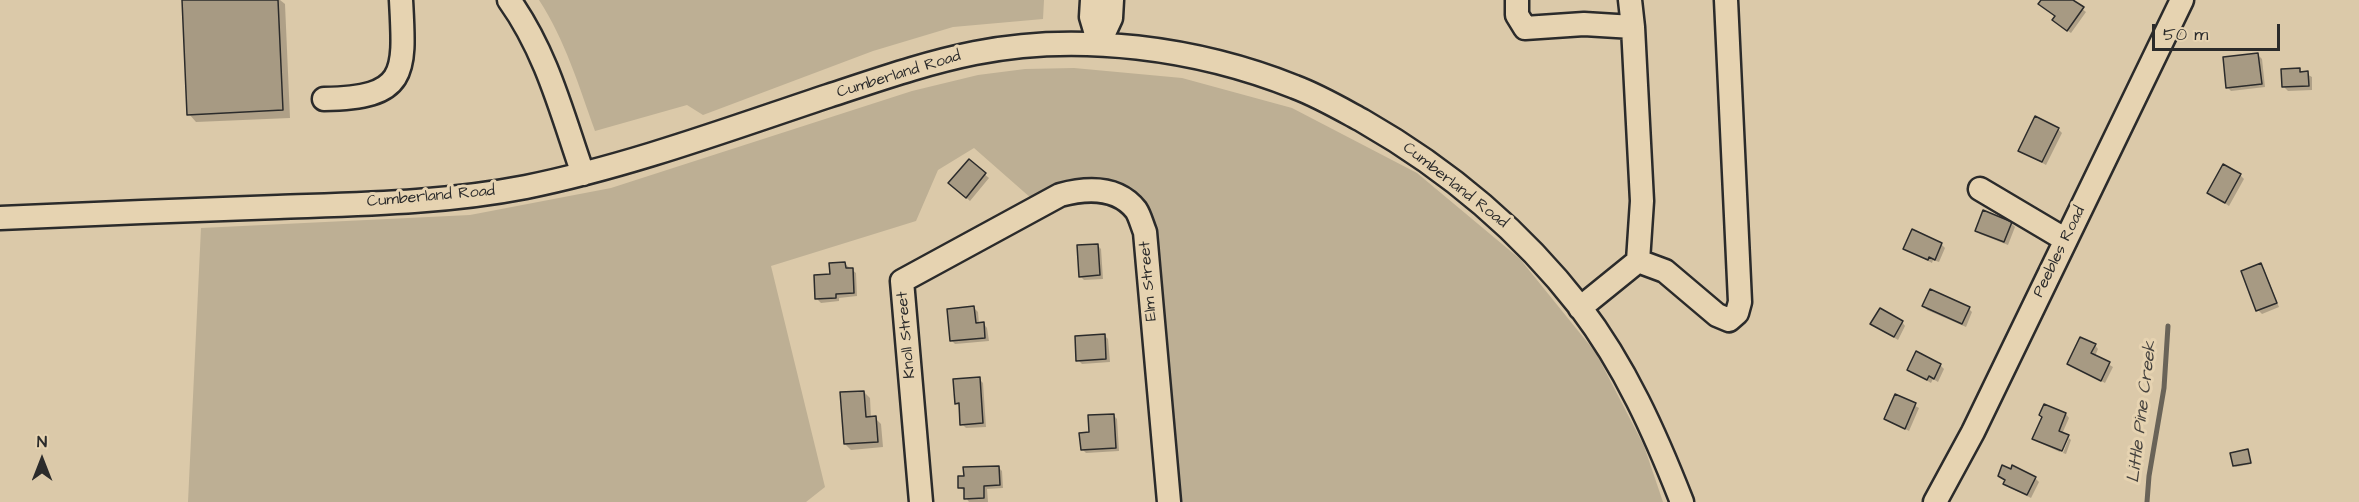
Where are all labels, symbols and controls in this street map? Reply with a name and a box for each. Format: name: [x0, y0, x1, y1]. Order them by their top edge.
scale bar: [2155, 12, 2282, 50]
text: 50 m: [2163, 22, 2208, 47]
street label: Cumberland Road: [835, 47, 963, 103]
street label: Cumberland Road: [1399, 139, 1511, 233]
street label: Cumberland Road: [366, 182, 496, 212]
street label: Peebles Road: [2030, 203, 2090, 301]
street label: Elm Street: [1136, 240, 1162, 322]
street label: Knoll Street: [894, 291, 920, 379]
water label: Little Pine Creek: [2124, 340, 2162, 484]
north arrow: [12, 430, 72, 490]
text: N: [37, 431, 47, 453]

